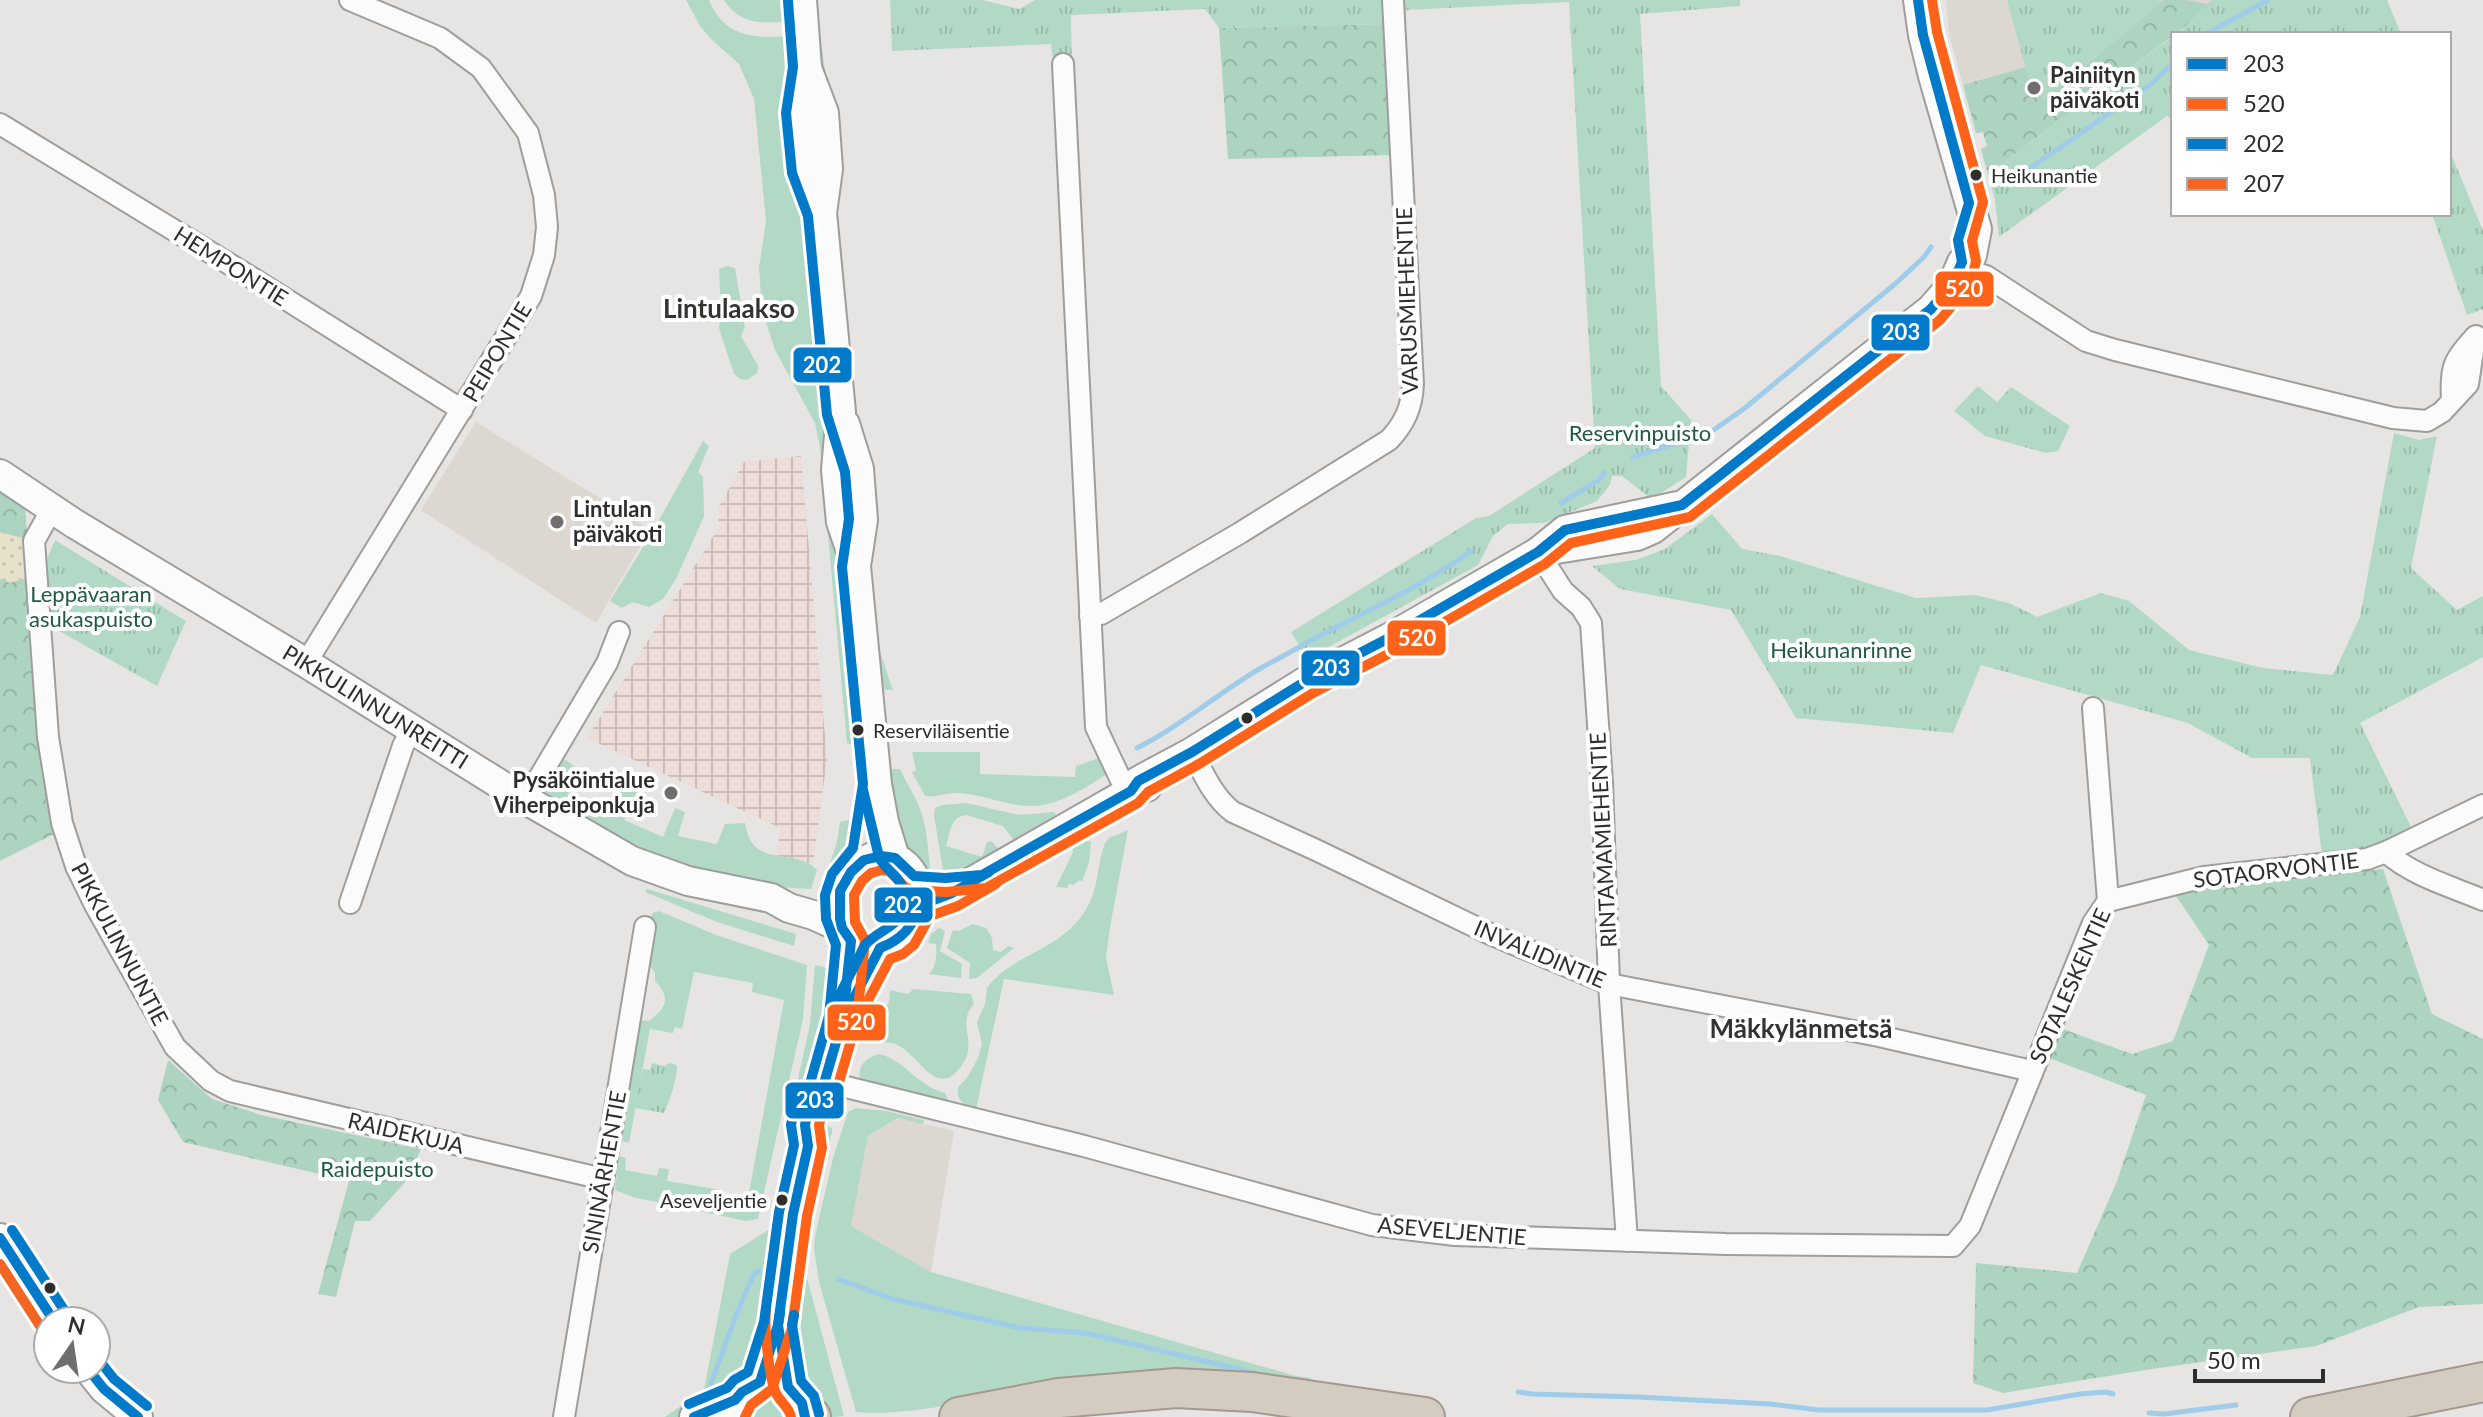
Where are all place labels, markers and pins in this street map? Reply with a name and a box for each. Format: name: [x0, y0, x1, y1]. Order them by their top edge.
place label: Painiityn päiväkoti: [2050, 61, 2140, 113]
marker: Painiityn päiväkoti: [2025, 79, 2043, 97]
place label: Heikunantie: [1991, 163, 2098, 187]
marker: Heikunantie: [1968, 167, 1984, 183]
place label: Lintulan päiväkoti: [573, 495, 663, 547]
marker: Lintulan päiväkoti: [548, 513, 566, 531]
unlabelled marker: [1239, 710, 1255, 726]
place label: Reserviläisentie: [873, 718, 1010, 742]
marker: Reserviläisentie: [850, 722, 866, 738]
place label: Pysäköintialue Viherpeiponkuja: [492, 766, 655, 818]
marker: Pysäköintialue Viherpeiponkuja: [662, 784, 680, 802]
place label: Aseveljentie: [660, 1188, 767, 1212]
marker: Aseveljentie: [774, 1192, 790, 1208]
unlabelled marker: [42, 1280, 58, 1296]

